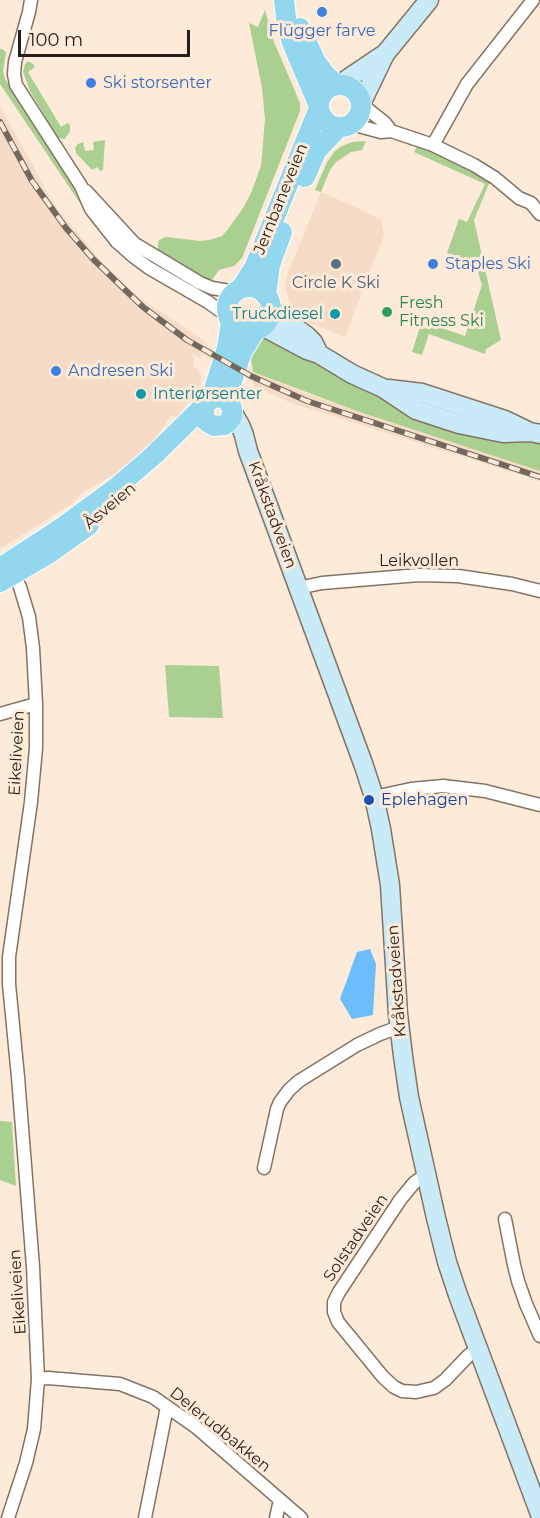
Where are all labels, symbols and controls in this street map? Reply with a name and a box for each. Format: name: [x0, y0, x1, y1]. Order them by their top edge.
marker: Flügger farve: [315, 5, 329, 19]
scale bar: [21, 18, 194, 56]
place label: Flügger farve: [269, 21, 375, 41]
text: 100 m: [29, 29, 83, 51]
place label: Ski storsenter: [103, 73, 212, 93]
marker: Ski storsenter: [84, 76, 98, 90]
street label: Jernbaneveien: [250, 141, 312, 257]
place label: Staples Ski: [445, 254, 531, 274]
marker: Circle K Ski: [329, 257, 343, 271]
marker: Staples Ski: [426, 257, 440, 271]
place label: Circle K Ski: [292, 273, 380, 293]
place label: Fresh Fitness Ski: [399, 293, 484, 331]
place label: Truckdiesel: [232, 304, 323, 324]
marker: Fresh Fitness Ski: [380, 305, 394, 319]
marker: Truckdiesel: [328, 307, 342, 321]
place label: Andresen Ski: [68, 361, 173, 381]
marker: Andresen Ski: [49, 364, 63, 378]
place label: Interiørsenter: [153, 384, 262, 404]
marker: Interiørsenter: [134, 387, 148, 401]
street label: Kråkstadveien: [244, 459, 300, 571]
street label: Åsveien: [80, 479, 140, 533]
street label: Leikvollen: [379, 551, 459, 571]
street label: Eikeliveien: [5, 710, 29, 796]
place label: Eplehagen: [381, 790, 468, 810]
marker: Eplehagen: [362, 793, 376, 807]
street label: Kråkstadveien: [383, 924, 411, 1038]
street label: Solstadveien: [320, 1191, 392, 1285]
street label: Eikeliveien: [5, 1249, 31, 1335]
street label: Delerudbakken: [166, 1383, 274, 1477]

